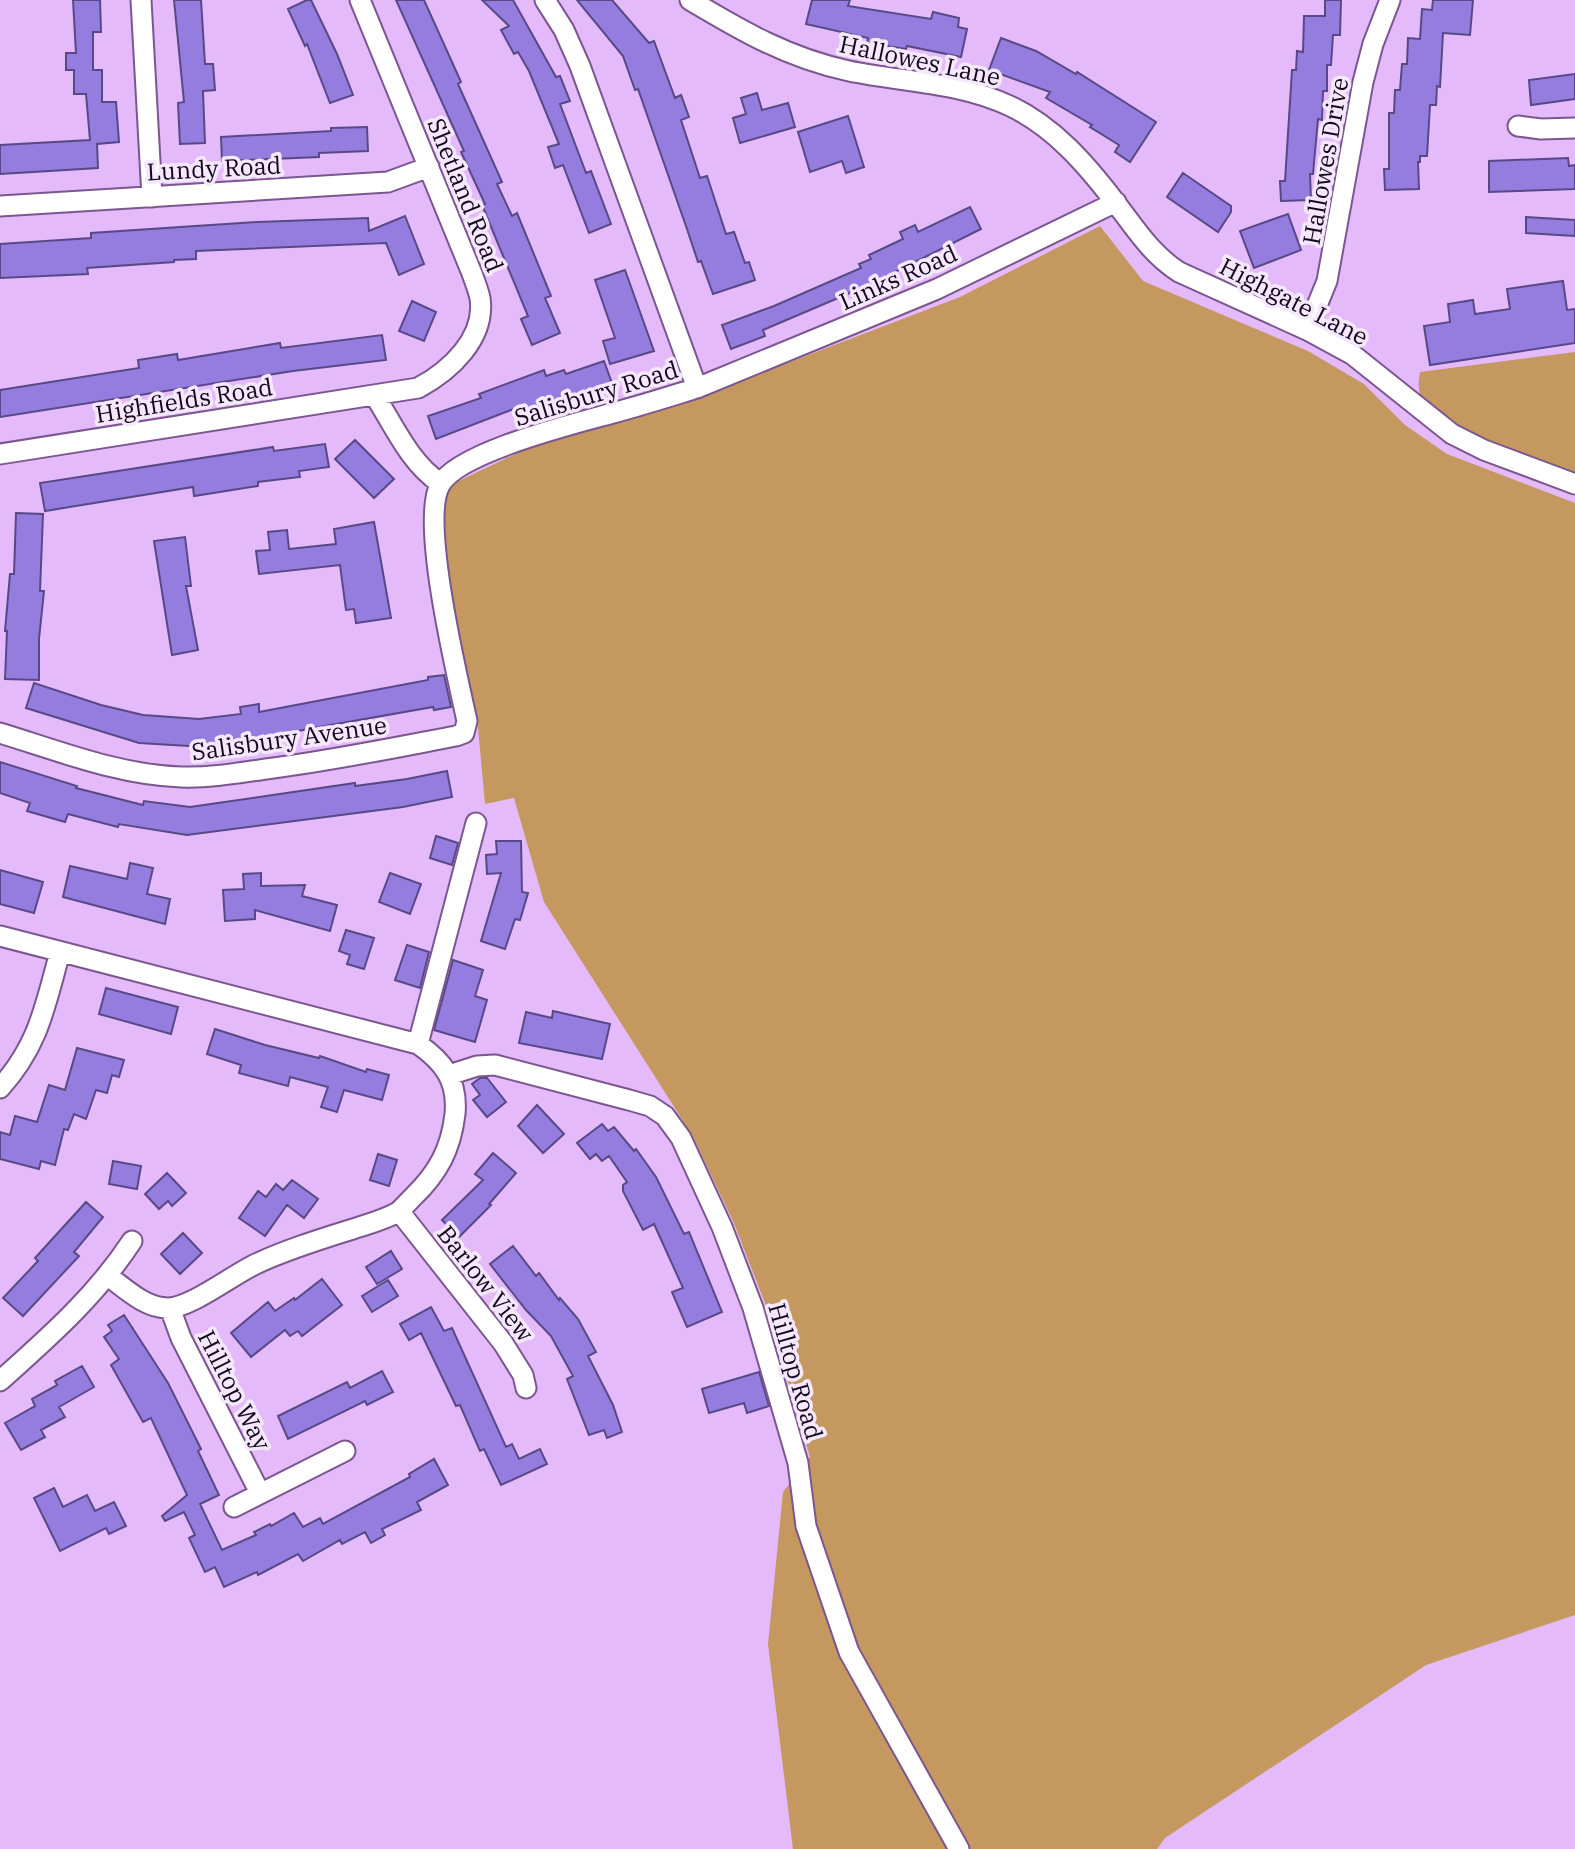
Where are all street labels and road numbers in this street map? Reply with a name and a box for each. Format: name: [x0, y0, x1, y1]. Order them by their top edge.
street label: Hallowes Lane: [836, 27, 1004, 93]
street label: Hallowes Drive: [1295, 75, 1355, 247]
street label: Shetland Road: [421, 113, 511, 277]
street label: Lundy Road: [146, 149, 282, 187]
street label: Links Road: [834, 237, 962, 317]
street label: Highgate Lane: [1214, 250, 1374, 352]
street label: Salisbury Road: [510, 353, 682, 433]
street label: Highfields Road: [93, 370, 275, 430]
street label: Salisbury Avenue: [189, 708, 389, 768]
street label: Barlow View: [431, 1218, 542, 1348]
street label: Hilltop Road: [761, 1299, 831, 1443]
street label: Hilltop Way: [191, 1325, 279, 1456]

